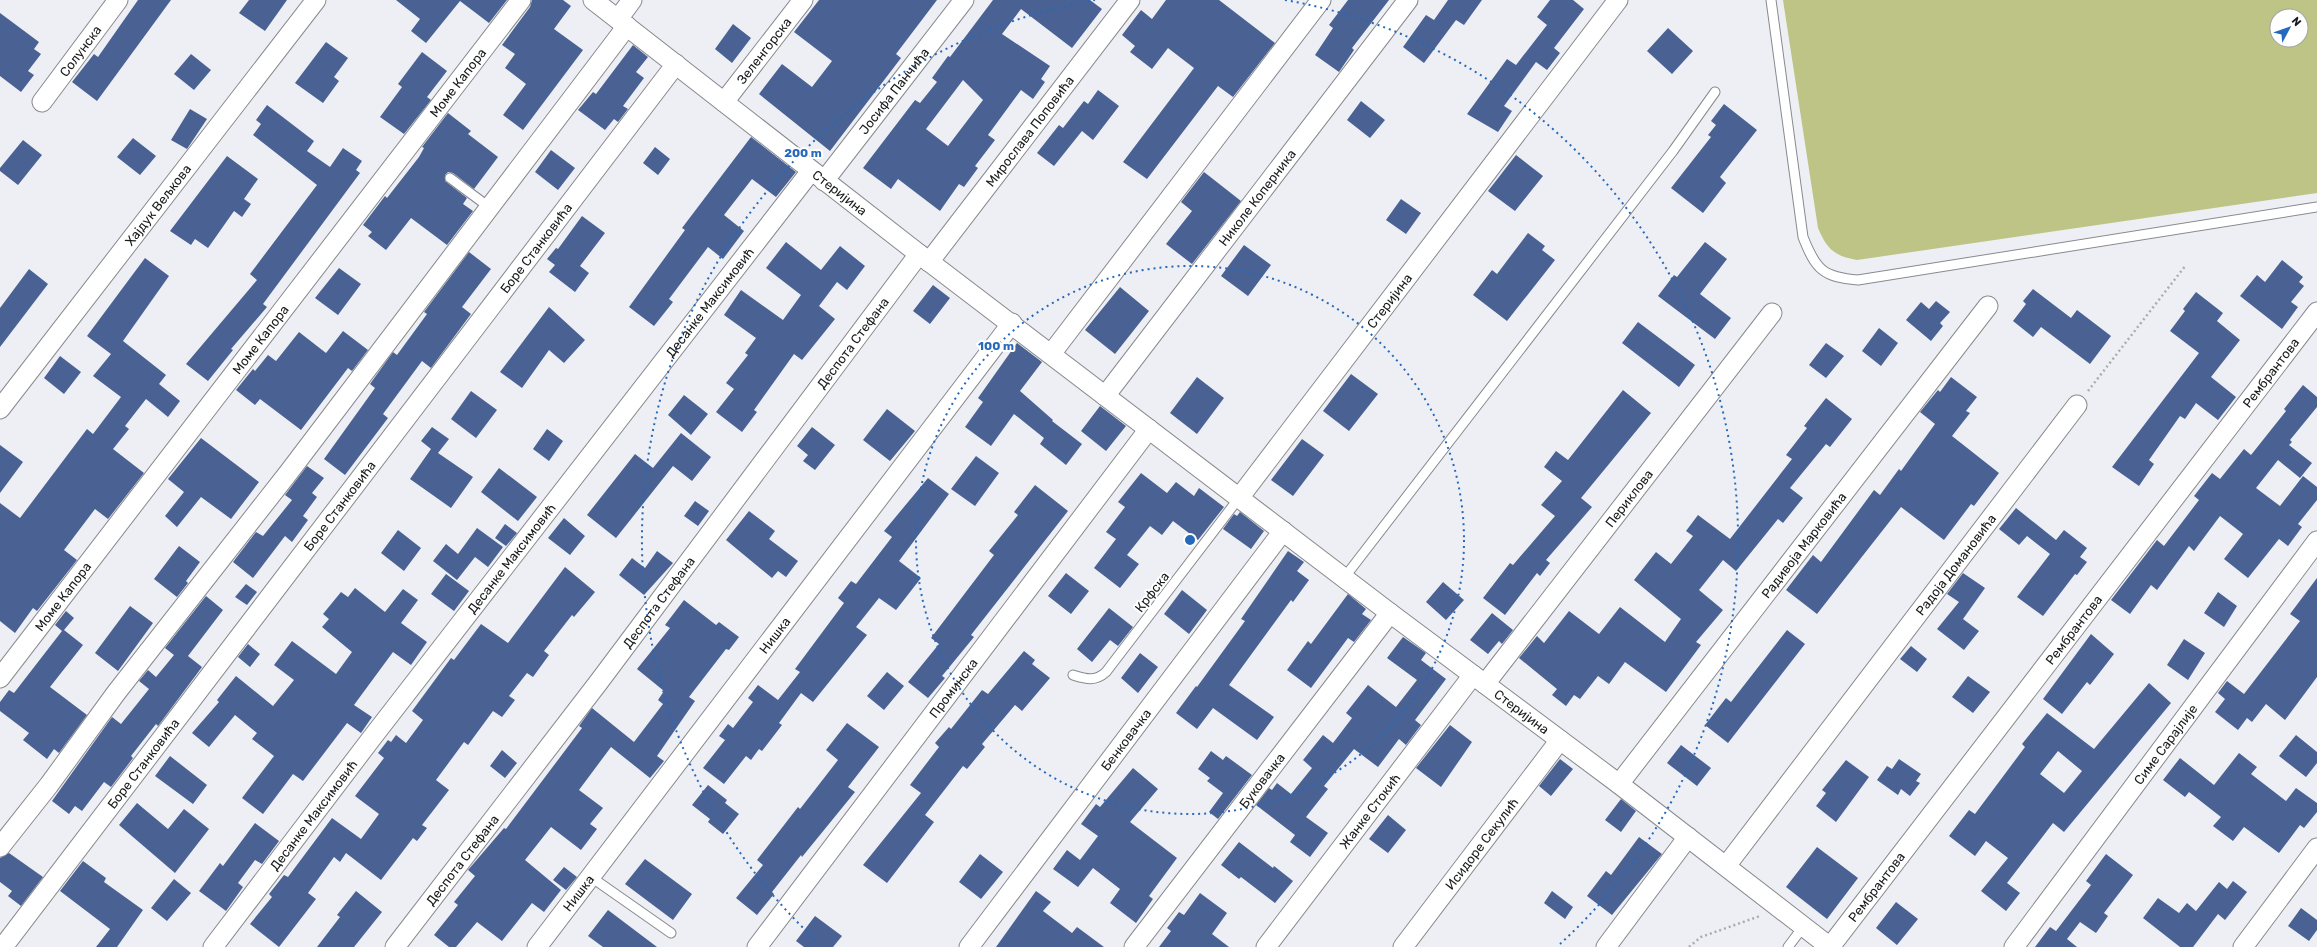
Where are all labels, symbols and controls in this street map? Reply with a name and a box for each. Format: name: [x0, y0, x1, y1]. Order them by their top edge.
north arrow: [2269, 8, 2309, 48]
street label: Зеленгорска: [733, 14, 794, 87]
text: N: [2289, 15, 2304, 29]
street label: Солунска: [56, 22, 104, 79]
street label: Моме Капора: [426, 45, 489, 120]
street label: Јосифа Панчића: [856, 45, 932, 137]
street label: Мирослава Поповића: [982, 73, 1077, 189]
text: 200 m: [784, 146, 822, 160]
street label: Николе Коперника: [1215, 146, 1299, 249]
street label: Хајдук Вељкова: [122, 161, 194, 248]
street label: Стеријина: [810, 167, 870, 218]
street label: Боре Станковића: [497, 200, 575, 296]
street label: Десанке Максимовић: [662, 244, 757, 360]
street label: Стеријина: [1364, 270, 1415, 331]
street label: Деспота Стефана: [814, 294, 892, 391]
street label: Моме Капора: [229, 302, 291, 377]
street label: Рембрантова: [2239, 335, 2302, 410]
text: 100 m: [978, 339, 1014, 353]
street label: Боре Станковића: [300, 458, 378, 553]
street label: Периклова: [1602, 466, 1656, 530]
street label: Радивоја Марковића: [1758, 489, 1849, 601]
street label: Десанке Максимовић: [464, 500, 558, 616]
street label: Радоја Домановића: [1912, 511, 1999, 618]
centre of rings: [1183, 533, 1197, 547]
street label: Деспота Стефана: [620, 554, 697, 651]
street label: Моме Капора: [32, 559, 94, 634]
street label: Крфска: [1132, 569, 1172, 615]
street label: Рембрантова: [2042, 592, 2105, 667]
street label: Нишка: [756, 614, 793, 656]
street label: Проминска: [926, 655, 980, 721]
street label: Стеријина: [1491, 686, 1552, 737]
street label: Симе Сарајлије: [2131, 701, 2200, 787]
street label: Бенковачка: [1098, 706, 1154, 773]
street label: Боре Станковића: [104, 715, 182, 811]
street label: Буковачка: [1236, 750, 1288, 811]
street label: Десанке Максимовић: [267, 757, 360, 873]
street label: Жанке Стокић: [1336, 770, 1403, 852]
street label: Исидоре Секулић: [1442, 795, 1521, 892]
street label: Деспота Стефана: [423, 812, 502, 908]
street label: Рембрантова: [1845, 849, 1908, 924]
street label: Нишка: [560, 872, 597, 914]

